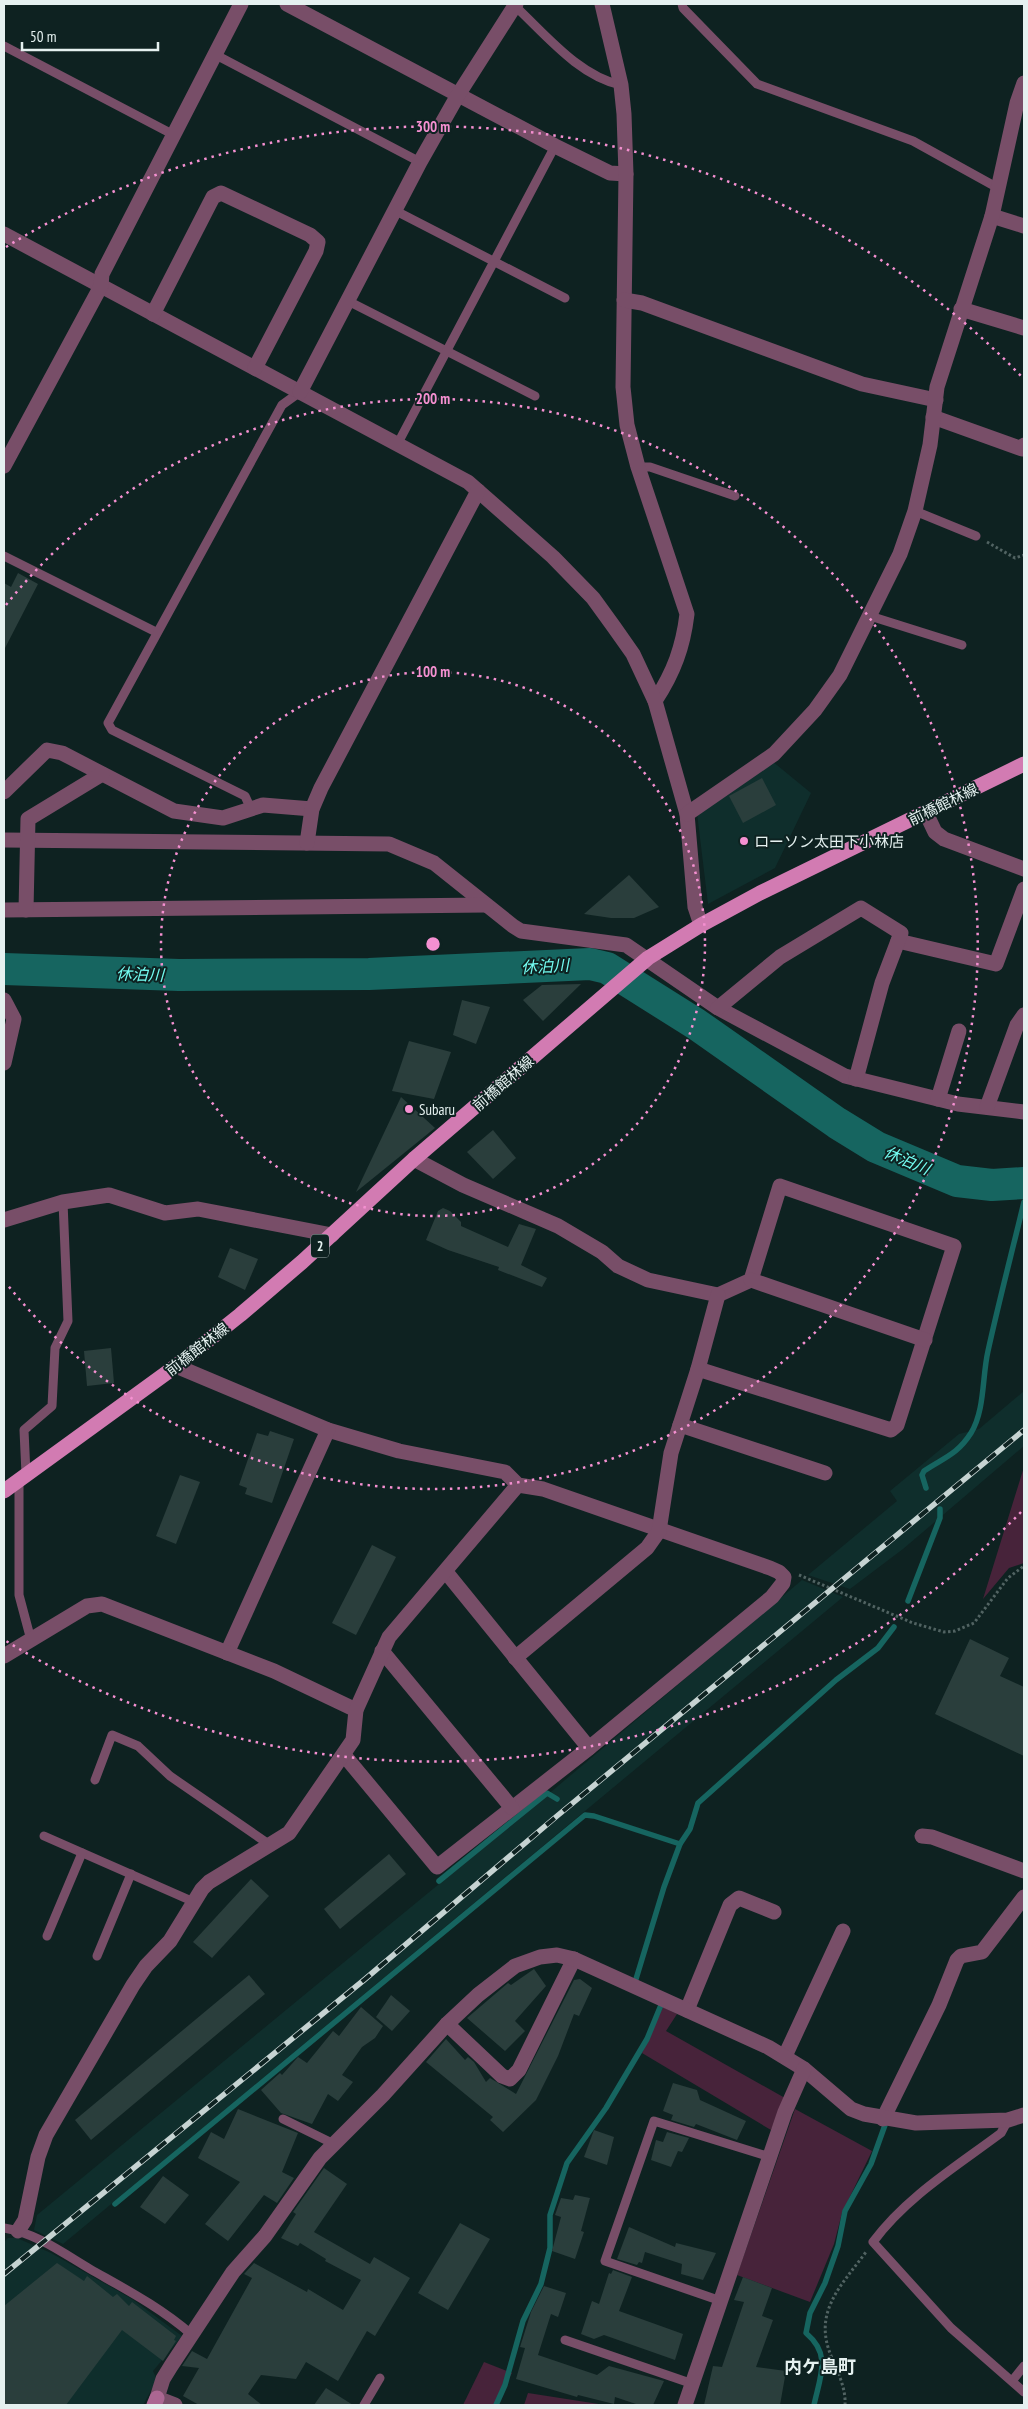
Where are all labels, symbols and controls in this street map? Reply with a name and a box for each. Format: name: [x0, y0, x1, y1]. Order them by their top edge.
scale bar: [22, 20, 159, 52]
text: 50 m: [30, 27, 56, 46]
text: 300 m: [416, 117, 450, 136]
text: 200 m: [416, 389, 450, 408]
text: 100 m: [416, 662, 450, 681]
street label: 前橋館林線: [905, 779, 981, 829]
place label: ローソン太田下小林店: [754, 832, 904, 851]
marker: ローソン太田下小林店: [738, 835, 750, 847]
centre of rings: [424, 935, 442, 953]
water label: 休泊川: [521, 955, 571, 977]
water label: 休泊川: [116, 963, 166, 985]
street label: 前橋館林線: [468, 1051, 538, 1115]
place label: Subaru: [419, 1100, 455, 1119]
marker: Subaru: [403, 1103, 415, 1115]
water label: 休泊川: [881, 1141, 935, 1179]
road number: 2: [311, 1234, 329, 1258]
street label: 前橋館林線: [162, 1318, 232, 1380]
district label: 内ケ島町: [784, 2355, 856, 2378]

